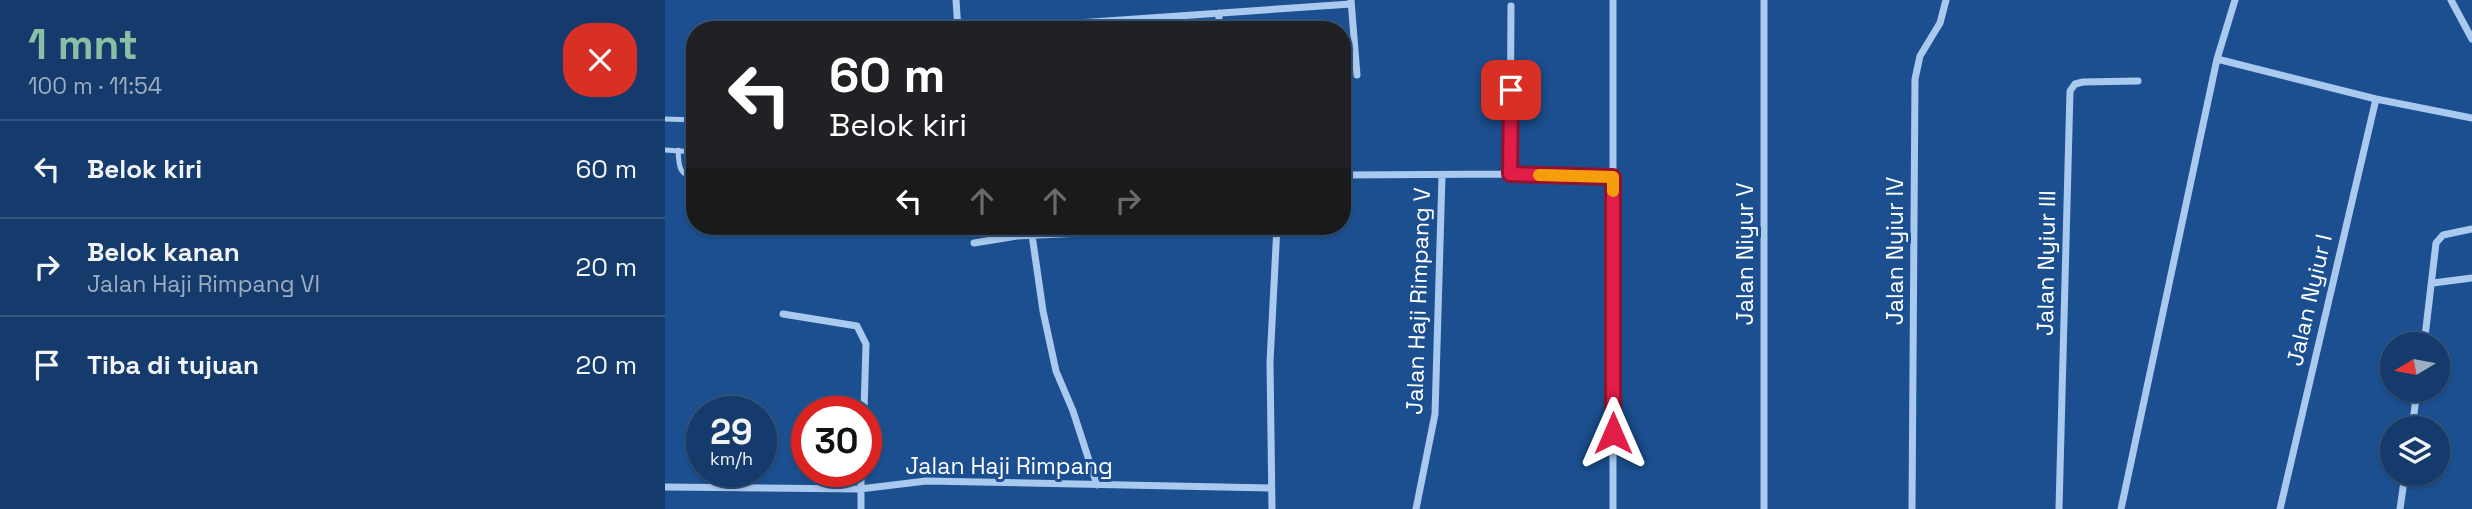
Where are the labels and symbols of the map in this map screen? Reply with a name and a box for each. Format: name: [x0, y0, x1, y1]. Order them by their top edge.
pin: [1481, 60, 1541, 120]
street label: Jalan Nyiur IV: [1880, 177, 1910, 325]
street label: Jalan Niyur V: [1730, 183, 1760, 325]
street label: Jalan Haji Rimpang V: [1399, 187, 1437, 415]
street label: Jalan Nyiur III: [2030, 190, 2062, 336]
street label: Jalan Nyiur I: [2279, 231, 2339, 369]
north arrow: [2380, 332, 2450, 402]
speed limit sign: 30: [791, 396, 882, 487]
position arrow: [1576, 396, 1650, 470]
street label: Jalan Haji Rimpang: [905, 451, 1113, 481]

